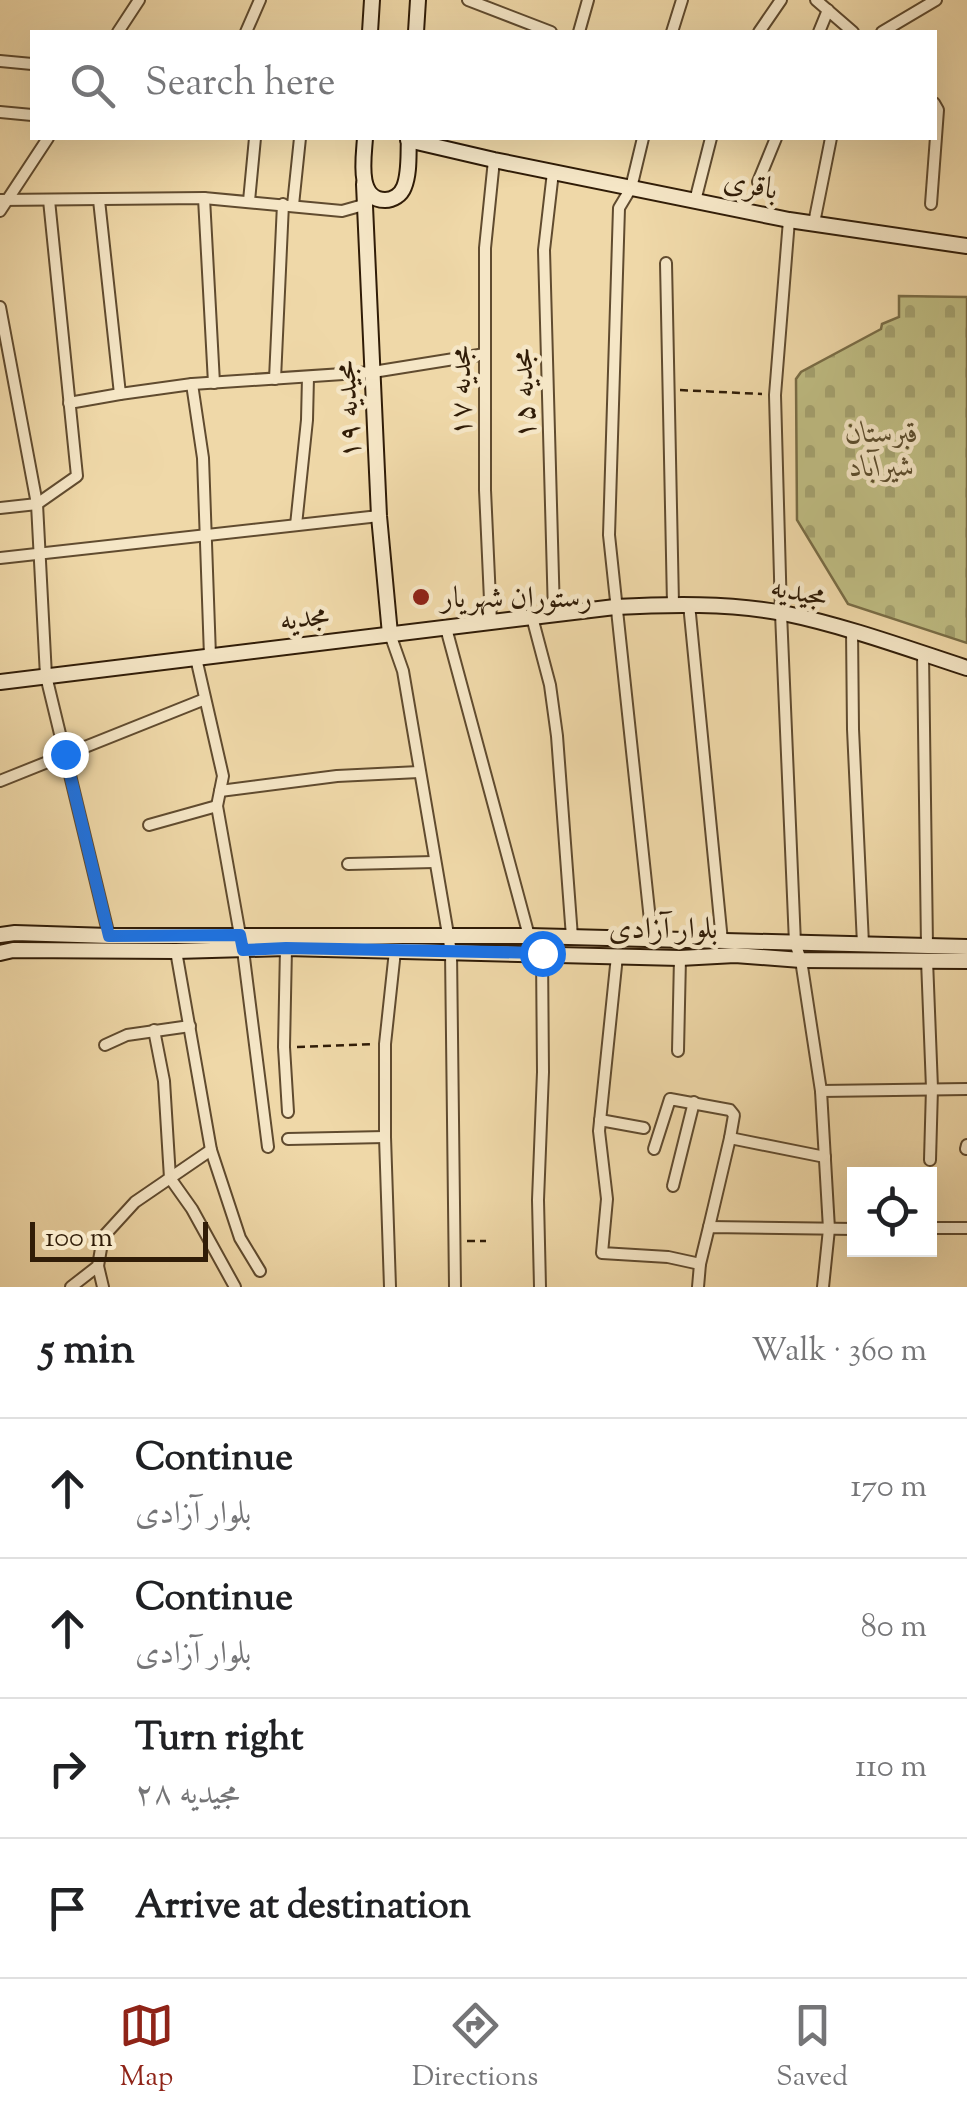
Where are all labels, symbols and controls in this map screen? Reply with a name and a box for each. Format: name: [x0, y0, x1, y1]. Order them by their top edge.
search box: [30, 30, 937, 140]
icon: search: [65, 58, 120, 113]
text: Search here: [145, 58, 336, 112]
street label: باقری: [720, 160, 781, 213]
street label: مجدیه ۱۷: [441, 346, 484, 436]
street label: مجدیه ۱۵: [502, 348, 549, 440]
street label: مجیدیه ۱۹: [325, 360, 374, 460]
park label: قبرستان شیرآباد: [845, 413, 919, 490]
street label: مجیدیه: [767, 567, 830, 620]
place label: رستوران شهریار: [438, 578, 592, 621]
marker: رستوران شهریار: [410, 586, 432, 608]
street label: مجدیه: [277, 595, 331, 644]
route end: [43, 732, 89, 778]
street label: بلوار آزادی: [608, 909, 718, 952]
route start: [520, 931, 566, 977]
map controls: [847, 1167, 937, 1257]
button: locate: [847, 1167, 937, 1257]
scale bar: [30, 1217, 208, 1262]
text: 100 m: [45, 1219, 113, 1259]
text: 5 min: [40, 1322, 135, 1382]
text: Walk · 360 m: [751, 1329, 927, 1375]
text: Continue: [135, 1433, 293, 1487]
icon: ahead: [40, 1461, 95, 1516]
text: 170 m: [850, 1465, 927, 1511]
text: بلوار آزادی: [135, 1492, 251, 1538]
text: Continue: [135, 1573, 293, 1627]
icon: ahead: [40, 1601, 95, 1656]
text: 80 m: [861, 1605, 927, 1651]
text: بلوار آزادی: [135, 1632, 251, 1678]
text: Turn right: [135, 1713, 303, 1767]
icon: right: [40, 1741, 95, 1796]
text: 110 m: [855, 1745, 927, 1791]
text: مجیدیه ۲۸: [135, 1772, 240, 1818]
icon: arrive: [40, 1881, 95, 1936]
text: Arrive at destination: [135, 1881, 471, 1935]
tab: Map: [119, 1998, 174, 2098]
tab: Directions: [412, 1998, 538, 2098]
tab: Saved: [776, 1998, 848, 2098]

